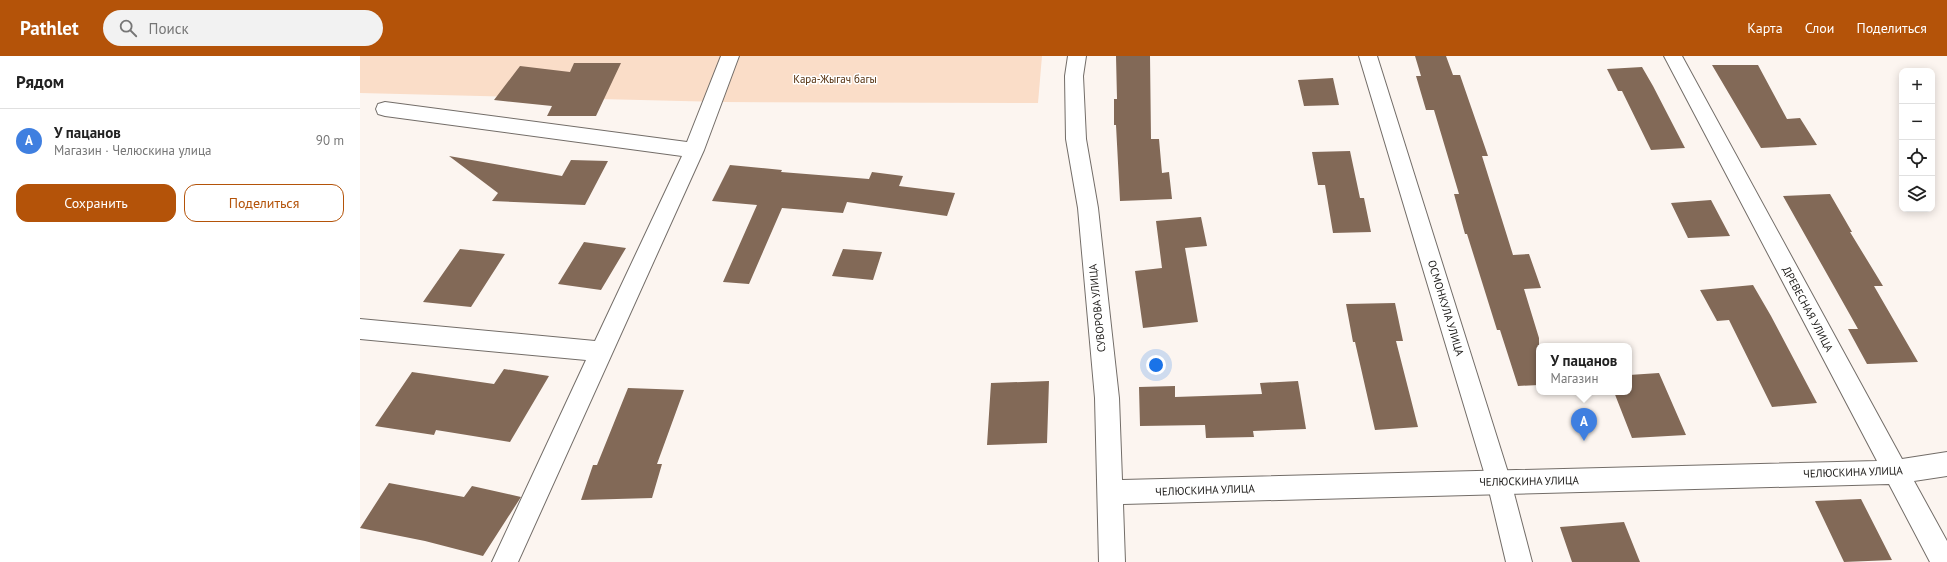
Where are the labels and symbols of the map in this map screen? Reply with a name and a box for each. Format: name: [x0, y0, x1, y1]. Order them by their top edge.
park label: Кара-Жыгач багы: [793, 72, 877, 86]
street label: ОСМОНКУЛА УЛИЦА: [1425, 258, 1467, 358]
street label: СУВОРОВА УЛИЦА: [1085, 263, 1109, 353]
street label: ДРЕВЕСНАЯ УЛИЦА: [1780, 264, 1837, 355]
your location: [1146, 355, 1166, 375]
pin: A: [1571, 408, 1597, 441]
street label: ЧЕЛЮСКИНА УЛИЦА: [1803, 463, 1904, 481]
street label: ЧЕЛЮСКИНА УЛИЦА: [1479, 473, 1580, 489]
street label: ЧЕЛЮСКИНА УЛИЦА: [1155, 481, 1256, 499]

